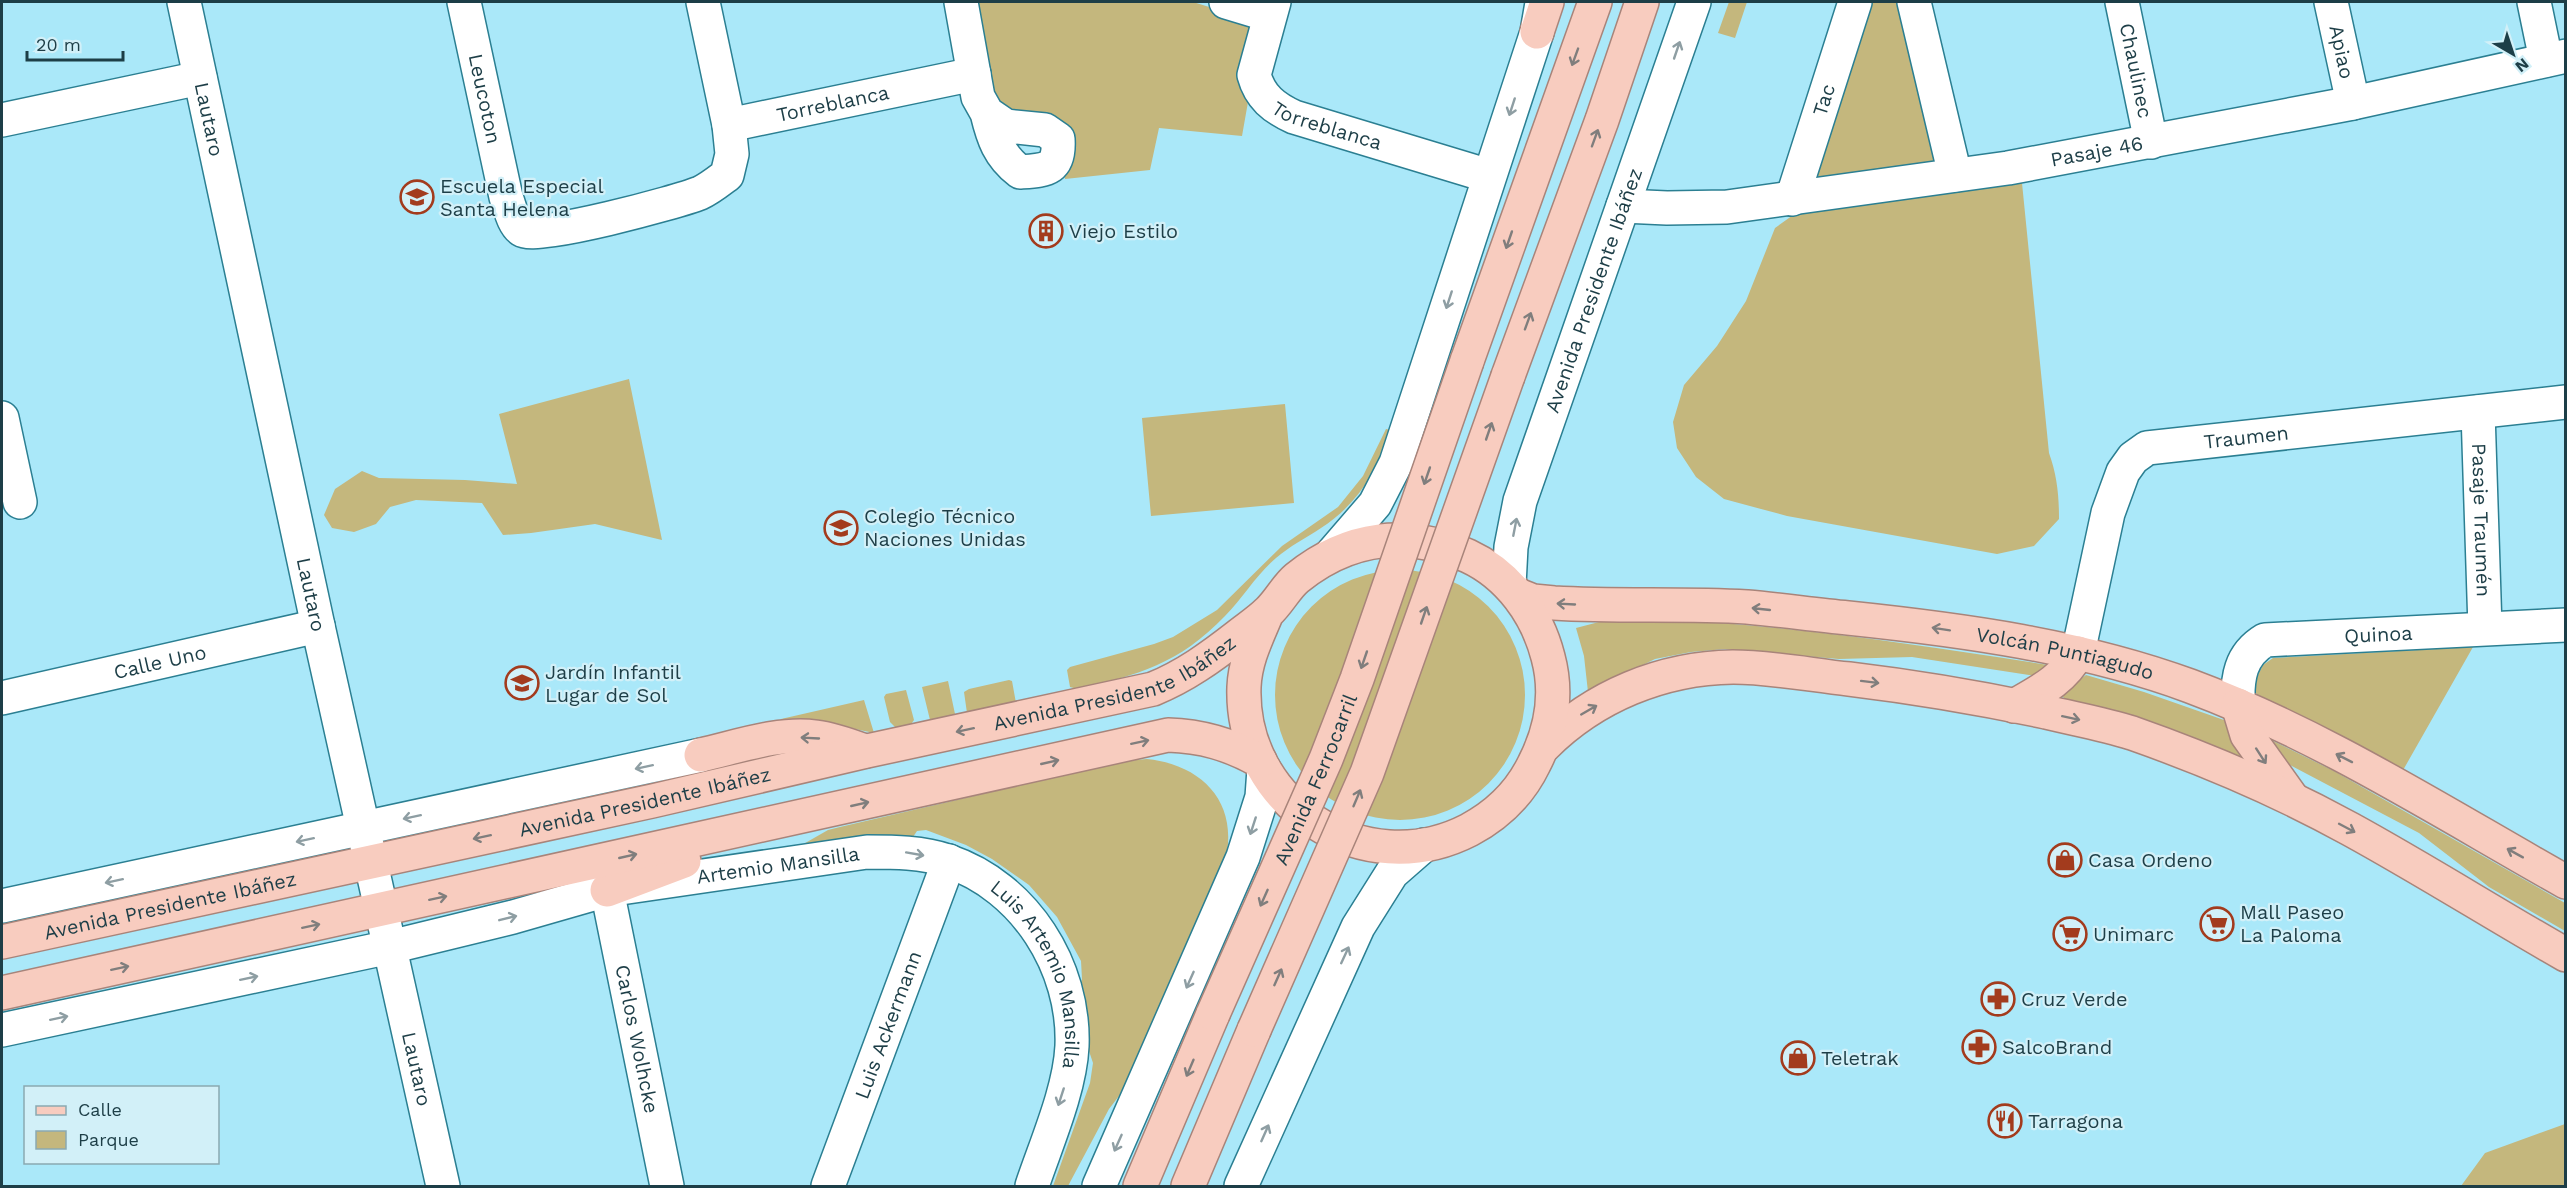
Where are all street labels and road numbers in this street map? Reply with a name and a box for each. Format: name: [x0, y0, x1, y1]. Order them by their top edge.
street label: Chaulinec: [2115, 21, 2158, 120]
street label: Apiao: [2324, 23, 2359, 81]
street label: Leucoton: [463, 52, 506, 146]
street label: Lautaro: [190, 80, 229, 159]
street label: Torreblanca: [774, 80, 891, 127]
street label: Tac: [1807, 81, 1840, 119]
street label: Torreblanca: [1267, 96, 1385, 155]
street label: Pasaje 46: [2049, 131, 2145, 172]
street label: Avenida Presidente Ibáñez: [1540, 165, 1647, 416]
street label: Traumen: [2202, 421, 2290, 454]
street label: Pasaje Traumén: [2467, 443, 2496, 597]
street label: Lautaro: [292, 555, 331, 634]
street label: Quinoa: [2344, 621, 2413, 648]
street label: Volcán Puntiagudo: [1975, 622, 2157, 685]
street label: Avenida Presidente Ibáñez: [991, 630, 1240, 735]
street label: Calle Uno: [111, 640, 209, 684]
street label: Avenida Ferrocarril: [1269, 690, 1362, 869]
street label: Avenida Presidente Ibáñez: [517, 762, 773, 842]
street label: Artemio Mansilla: [695, 841, 861, 889]
street label: Avenida Presidente Ibáñez: [42, 867, 298, 945]
street label: Luis Artemio Mansilla: [986, 875, 1084, 1071]
street label: Luis Ackermann: [850, 947, 926, 1102]
street label: Carlos Wolhcke: [610, 963, 664, 1115]
street label: Lautaro: [397, 1030, 437, 1108]

